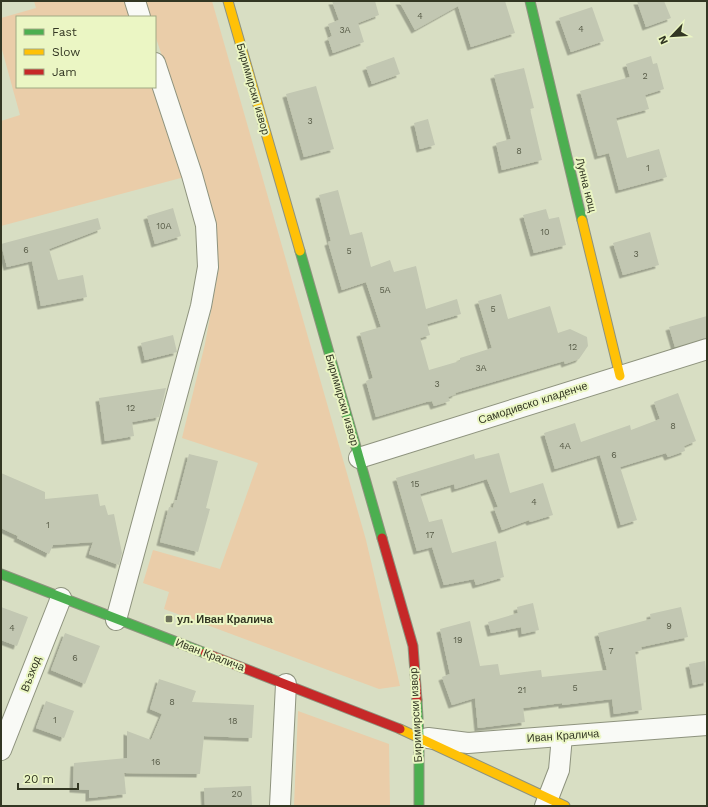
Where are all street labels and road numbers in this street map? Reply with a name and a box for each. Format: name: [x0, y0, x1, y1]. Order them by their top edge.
street label: Биримирски извор: [234, 42, 272, 136]
street label: Лунна нощ: [573, 156, 599, 214]
street label: Биримирски извор: [323, 353, 361, 447]
street label: Самодивско кладенче: [477, 379, 589, 427]
street label: Иван Кралича: [174, 636, 247, 674]
street label: Възход: [18, 654, 44, 694]
street label: Биримирски извор: [407, 667, 425, 763]
street label: Иван Кралича: [526, 727, 601, 745]

